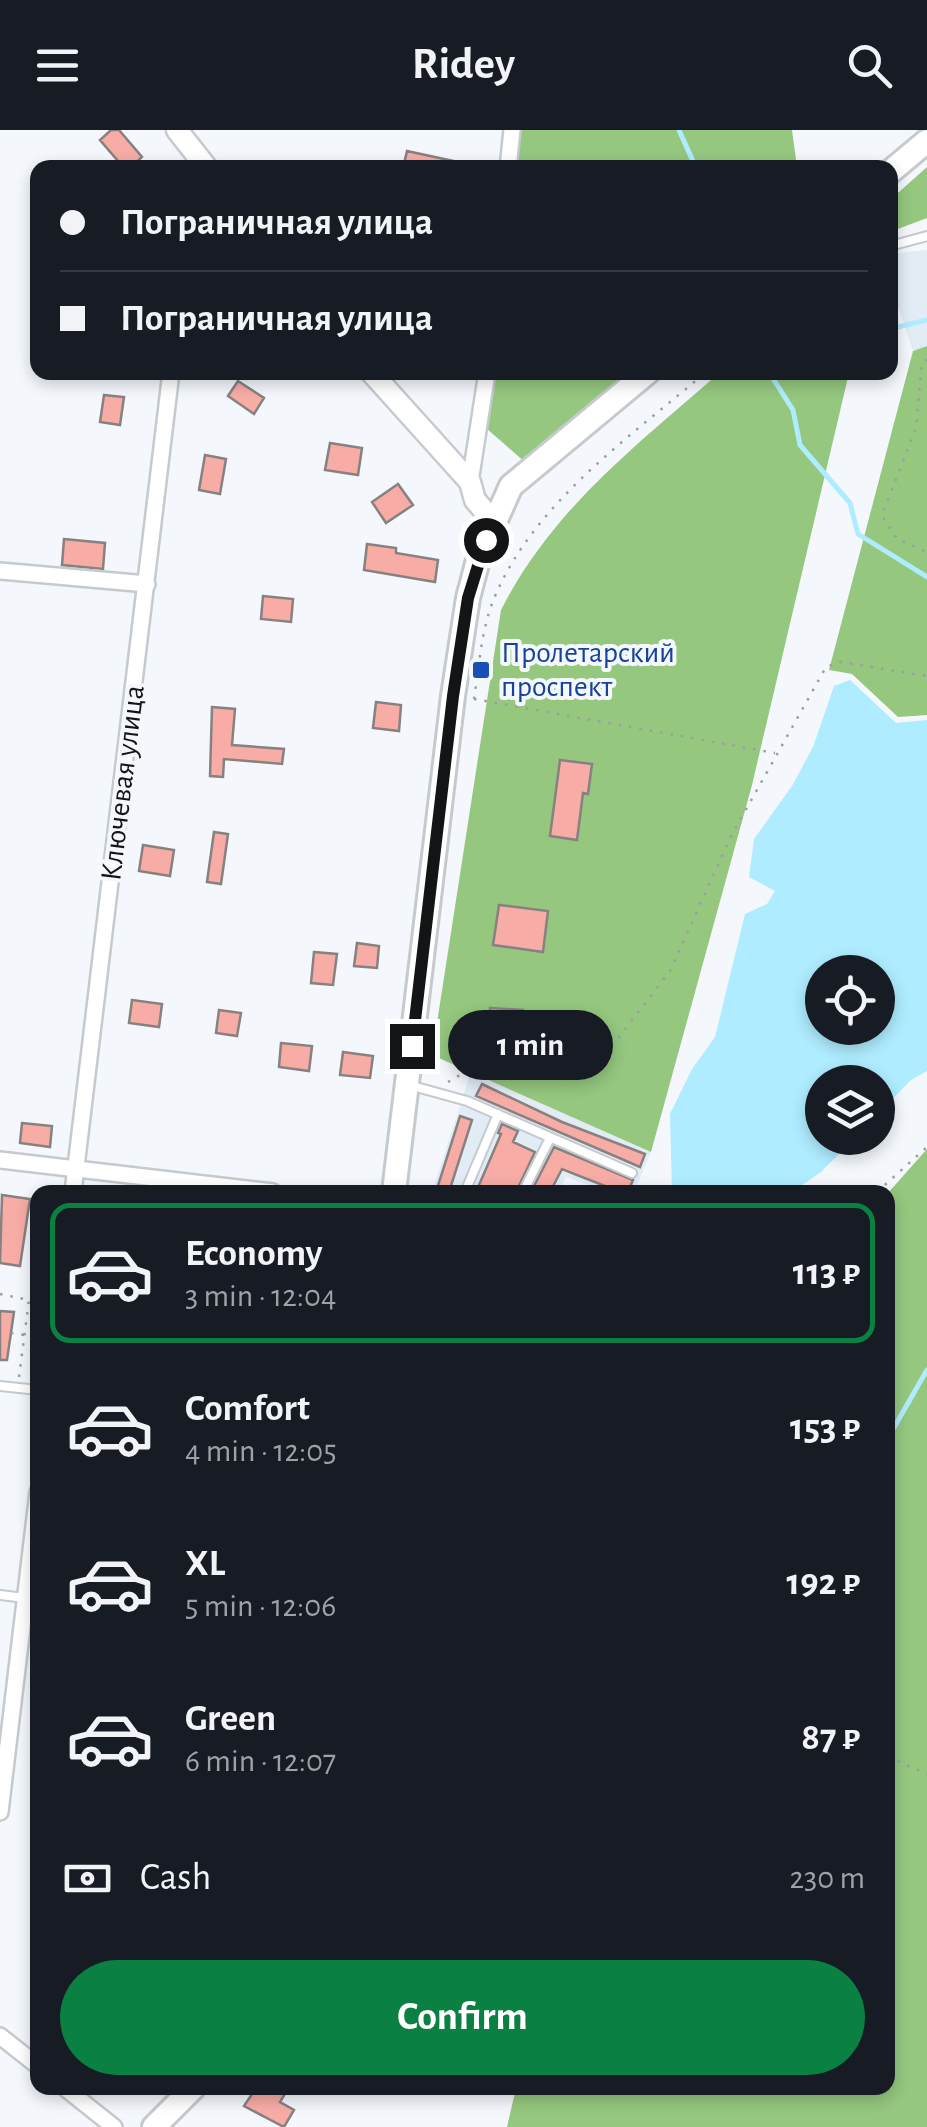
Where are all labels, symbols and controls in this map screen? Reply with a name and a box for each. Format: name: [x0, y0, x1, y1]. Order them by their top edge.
icon: menu: [30, 38, 85, 93]
icon: search: [842, 38, 897, 93]
text: Ridey: [412, 42, 515, 87]
text: Пограничная улица: [120, 204, 433, 242]
text: Пограничная улица: [120, 300, 433, 338]
route start: [464, 518, 509, 563]
place label: Пролетарский проспект: [501, 638, 675, 702]
marker: Пролетарский проспект: [470, 659, 492, 681]
street label: Ключевая улица: [96, 684, 150, 882]
map controls: [805, 955, 895, 1155]
button: locate: [805, 955, 895, 1045]
callout: 1 min: [447, 1011, 612, 1081]
route end: [390, 1024, 435, 1069]
text: 1 min: [497, 1029, 564, 1061]
button: layers: [805, 1065, 895, 1155]
icon: car: [65, 1228, 155, 1318]
text: Economy: [185, 1235, 323, 1273]
text: 113 ₽: [793, 1254, 860, 1292]
text: 3 min · 12:04: [185, 1280, 336, 1312]
icon: car: [65, 1383, 155, 1473]
text: Comfort: [185, 1390, 310, 1428]
text: 153 ₽: [790, 1409, 860, 1447]
text: 4 min · 12:05: [185, 1435, 337, 1467]
icon: car: [65, 1538, 155, 1628]
text: XL: [185, 1545, 225, 1583]
text: 192 ₽: [787, 1564, 860, 1602]
text: 5 min · 12:06: [185, 1590, 336, 1622]
icon: car: [65, 1693, 155, 1783]
text: Green: [185, 1700, 276, 1738]
text: 87 ₽: [801, 1719, 860, 1757]
text: 6 min · 12:07: [185, 1745, 336, 1777]
icon: cash: [60, 1851, 115, 1906]
text: Cash: [140, 1859, 211, 1897]
text: 230 m: [789, 1862, 865, 1894]
button: Confirm: [60, 1960, 865, 2075]

